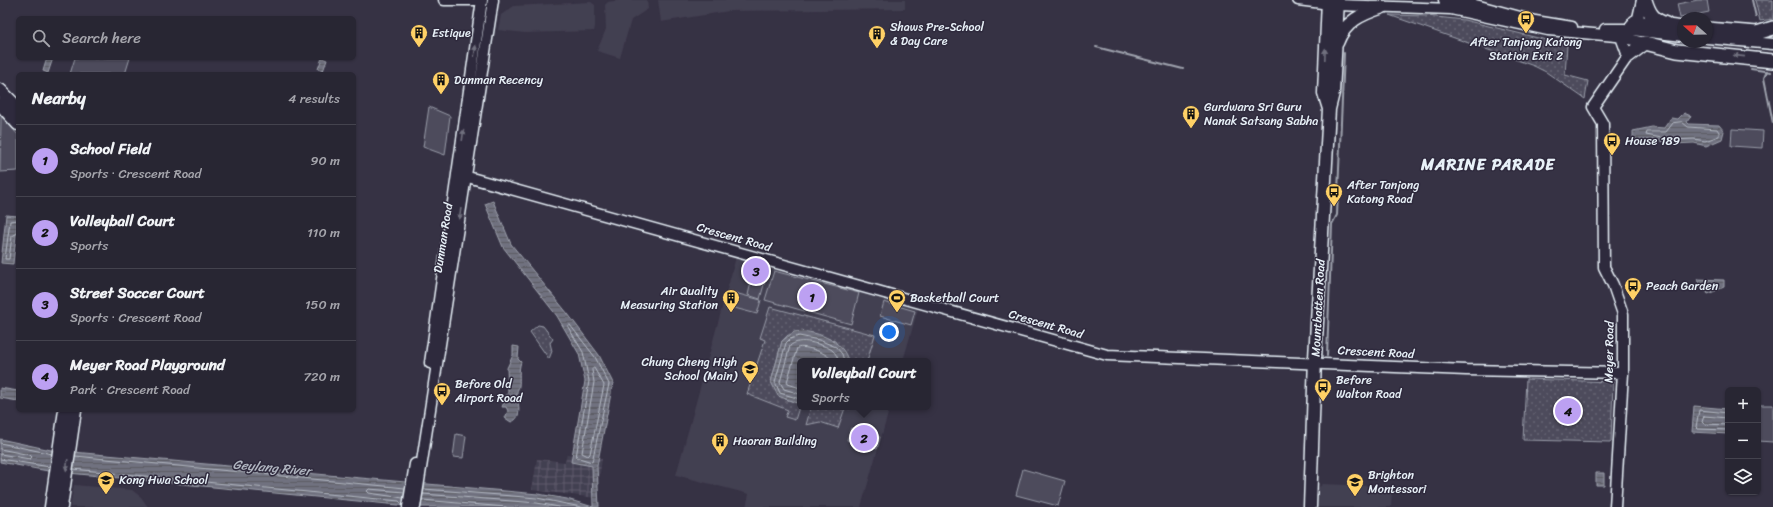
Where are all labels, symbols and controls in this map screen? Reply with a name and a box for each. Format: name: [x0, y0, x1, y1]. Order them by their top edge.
bus stop icon: After Tanjong Katong Station Exit 2: [1516, 9, 1536, 34]
north arrow: [1677, 12, 1713, 48]
search box: [16, 16, 356, 60]
place label: Shaws Pre-School & Day Care: [890, 16, 985, 52]
place label: Estique: [432, 22, 471, 44]
building icon: Estique: [409, 23, 429, 48]
building icon: Shaws Pre-School & Day Care: [867, 24, 887, 49]
text: Search here: [62, 25, 141, 51]
icon: search: [30, 27, 52, 49]
place label: After Tanjong Katong Station Exit 2: [1469, 31, 1582, 67]
one-way arrow: [472, 45, 478, 57]
one-way arrow: [1322, 48, 1329, 60]
one-way arrow: [1733, 53, 1745, 60]
place label: Dunman Recency: [454, 69, 544, 91]
building icon: Dunman Recency: [431, 70, 451, 95]
text: Nearby: [32, 83, 86, 113]
text: 4 results: [288, 87, 340, 110]
place label: Gurdwara Sri Guru Nanak Satsang Sabha: [1204, 96, 1318, 132]
building icon: Gurdwara Sri Guru Nanak Satsang Sabha: [1181, 104, 1201, 129]
one-way arrow: [460, 129, 466, 141]
place label: House 189: [1625, 130, 1680, 152]
bus stop icon: House 189: [1602, 131, 1622, 156]
text: School Field: [70, 136, 150, 162]
text: 1: [42, 149, 48, 172]
text: 90 m: [310, 149, 340, 172]
district label: MARINE PARADE: [1420, 150, 1555, 179]
text: Sports · Crescent Road: [70, 162, 201, 185]
place label: After Tanjong Katong Road: [1346, 174, 1419, 210]
bus stop icon: After Tanjong Katong Road: [1324, 182, 1344, 207]
street label: Dunman Road: [427, 200, 460, 275]
text: Volleyball Court: [70, 208, 175, 234]
one-way arrow: [457, 208, 463, 220]
street label: Crescent Road: [694, 216, 775, 258]
text: 2: [41, 221, 49, 244]
text: 110 m: [307, 221, 340, 244]
text: Sports: [70, 234, 108, 257]
pin: 3: [743, 256, 769, 286]
street label: Mountbatten Road: [1304, 258, 1332, 357]
place label: Peach Garden: [1646, 275, 1719, 297]
bus stop icon: Peach Garden: [1623, 276, 1643, 301]
text: Street Soccer Court: [70, 280, 205, 306]
place label: Air Quality Measuring Station: [621, 280, 719, 316]
pin: 1: [799, 282, 825, 312]
place label: Basketball Court: [910, 287, 999, 309]
building icon: Air Quality Measuring Station: [721, 288, 741, 313]
sports icon: Basketball Court: [887, 288, 907, 313]
text: 3: [41, 293, 49, 316]
text: 150 m: [305, 293, 340, 316]
street label: Crescent Road: [1006, 303, 1087, 345]
text: Sports · Crescent Road: [70, 306, 201, 329]
street label: Meyer Road: [1597, 320, 1621, 383]
your location: [879, 322, 899, 342]
street label: Crescent Road: [1337, 339, 1416, 365]
place label: Chung Cheng High School (Main): [641, 351, 738, 387]
text: Meyer Road Playground: [70, 352, 225, 378]
popup: [797, 358, 931, 410]
school or university icon: Chung Cheng High School (Main): [740, 359, 760, 384]
text: Volleyball Court: [811, 360, 917, 386]
text: 4: [41, 365, 49, 388]
text: 720 m: [303, 365, 340, 388]
place label: Before Walton Road: [1336, 369, 1403, 405]
place label: Before Old Airport Road: [454, 373, 523, 409]
bus stop icon: Before Walton Road: [1313, 377, 1333, 402]
text: Park · Crescent Road: [70, 378, 190, 401]
bus stop icon: Before Old Airport Road: [432, 381, 452, 406]
text: Sports: [811, 386, 850, 409]
map controls: [1725, 387, 1761, 495]
button: +: [1725, 387, 1761, 423]
pin: 4: [1555, 396, 1581, 426]
pin: 2: [851, 423, 877, 453]
button: −: [1725, 423, 1761, 459]
place label: Haoran Building: [733, 430, 817, 452]
building icon: Haoran Building: [710, 431, 730, 456]
water label: Geylang River: [232, 453, 315, 483]
one-way arrow: [64, 459, 70, 471]
button: layers: [1725, 459, 1761, 495]
place label: Brighton Montessori: [1368, 464, 1427, 500]
place label: Kong Hwa School: [119, 469, 209, 491]
school or university icon: Kong Hwa School: [96, 470, 116, 495]
school or university icon: Brighton Montessori: [1345, 472, 1365, 497]

